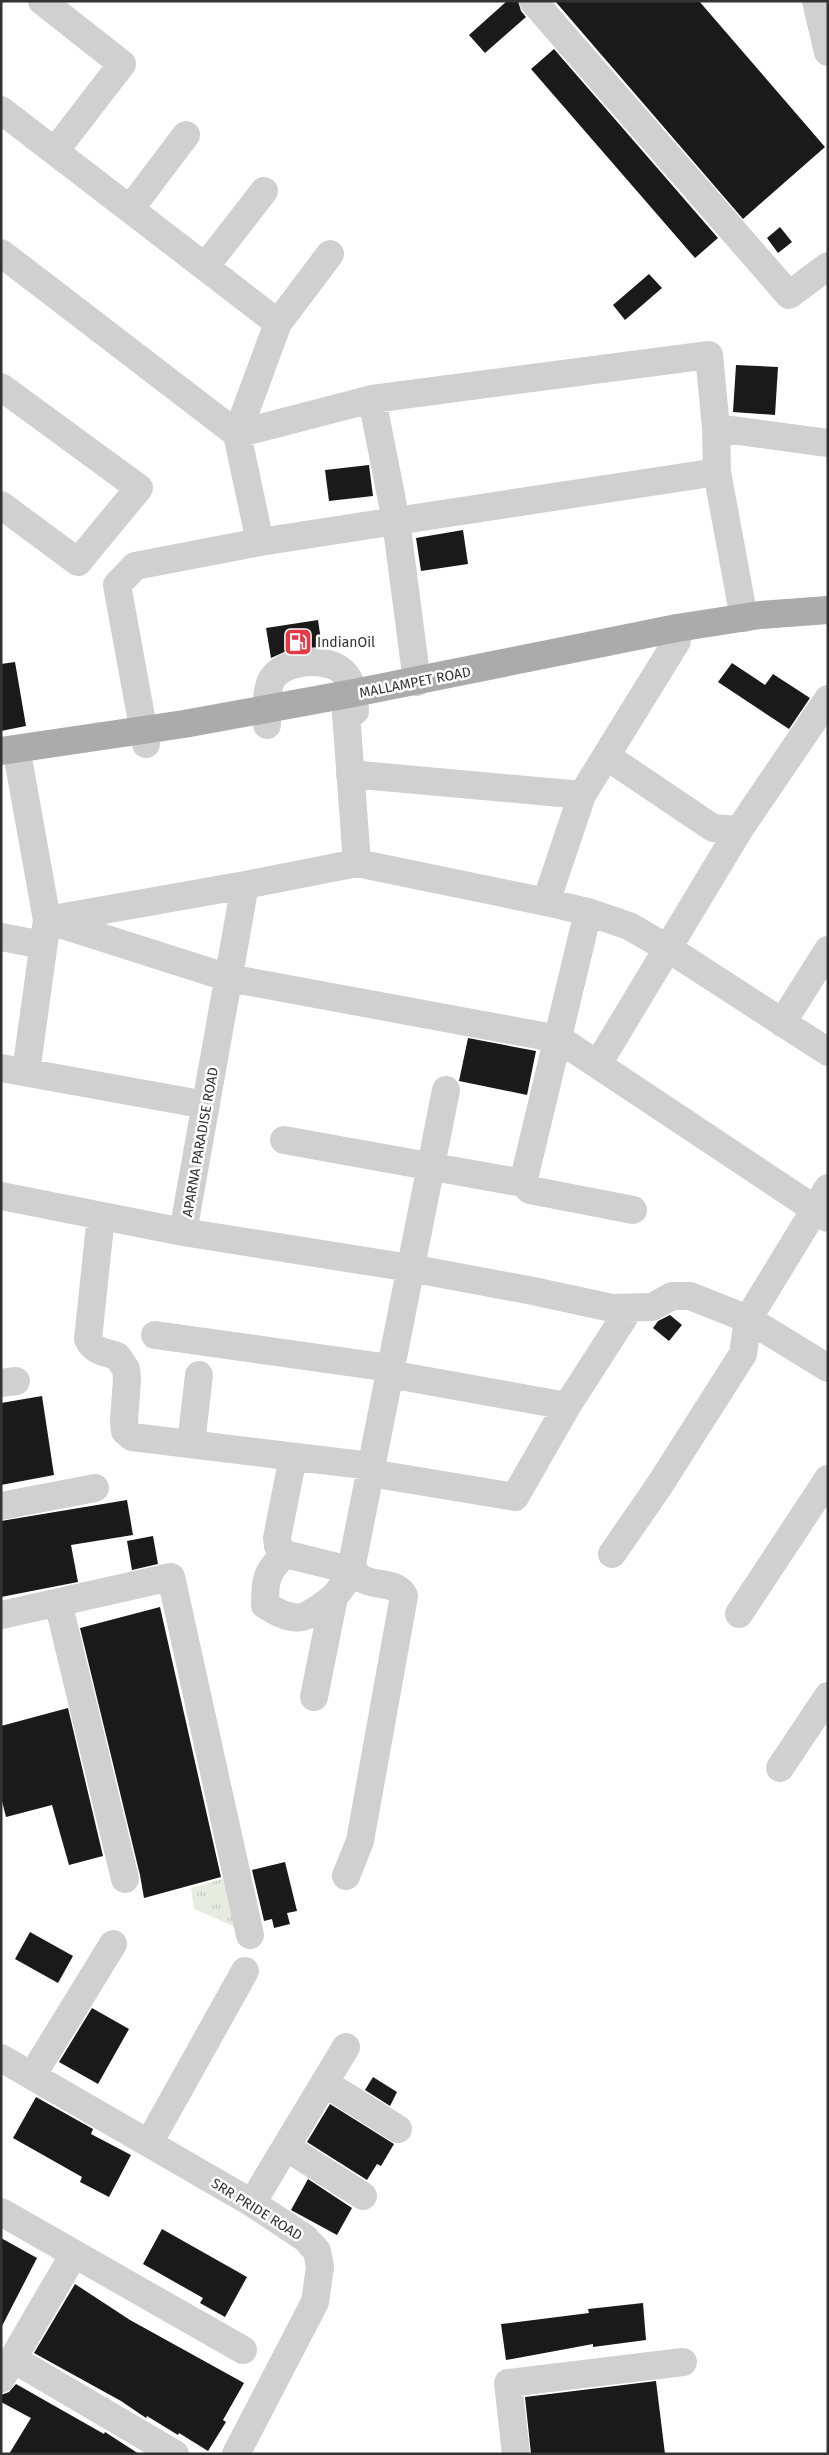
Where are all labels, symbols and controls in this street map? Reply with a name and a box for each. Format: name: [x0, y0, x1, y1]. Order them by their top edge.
fuel station icon: IndianOil: [283, 627, 313, 657]
place label: IndianOil: [317, 634, 375, 651]
street label: MALLAMPET ROAD: [358, 663, 472, 702]
street label: APARNA PARADISE ROAD: [179, 1066, 222, 1218]
street label: SRR PRIDE ROAD: [208, 2175, 305, 2244]

